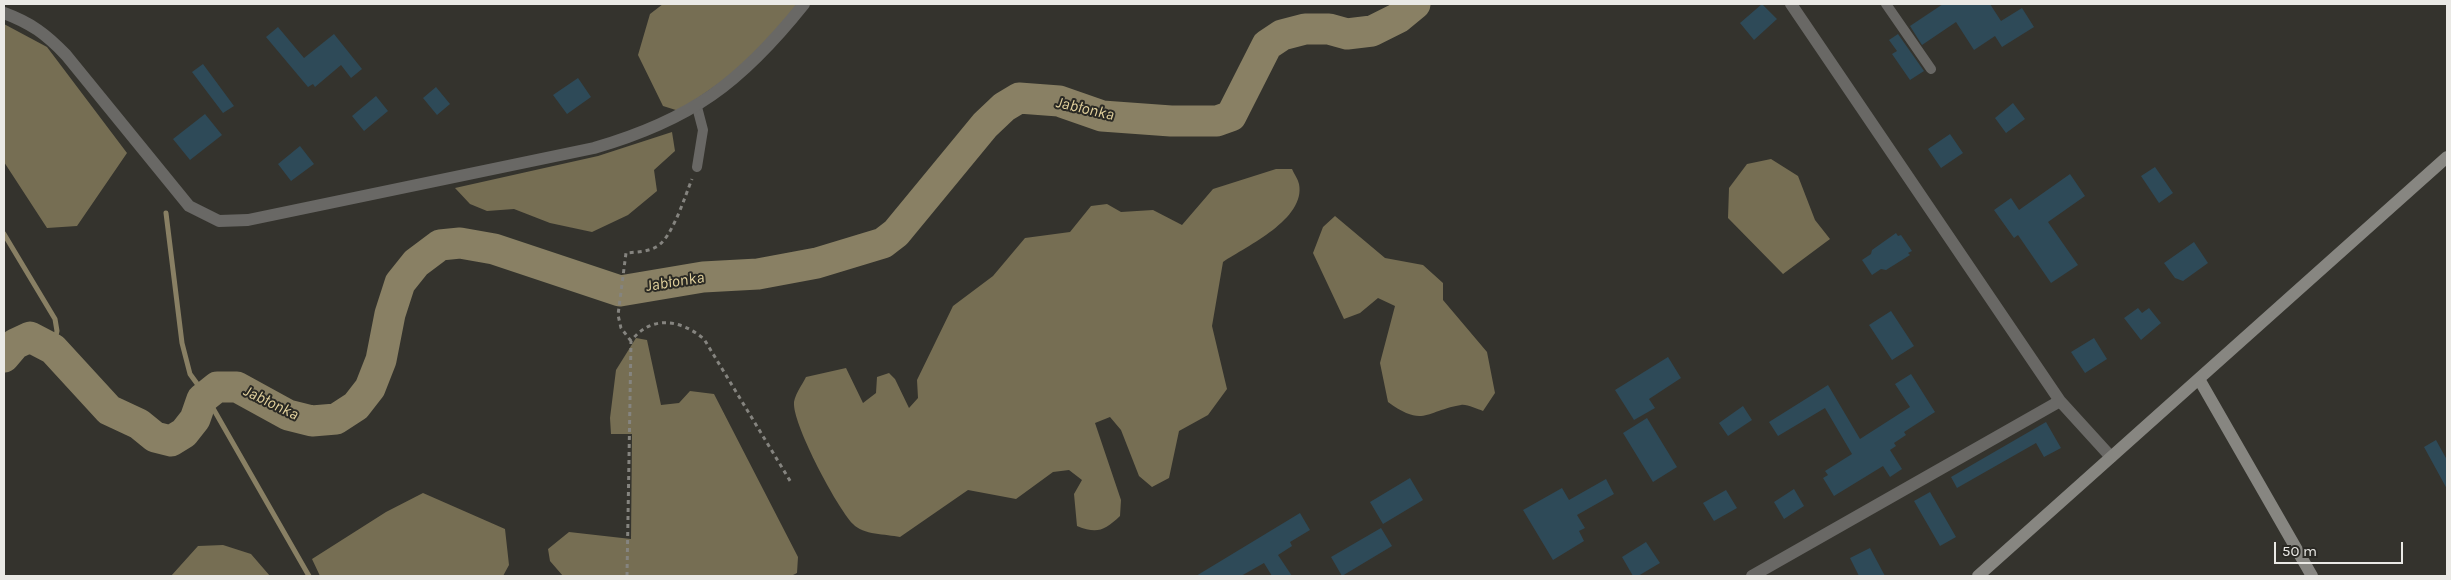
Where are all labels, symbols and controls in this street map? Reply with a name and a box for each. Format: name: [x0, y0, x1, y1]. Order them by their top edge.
water label: Jabłonka: [1054, 93, 1116, 125]
water label: Jabłonka: [644, 268, 706, 296]
water label: Jabłonka: [240, 381, 302, 425]
scale bar: [2276, 532, 2405, 564]
text: 50 m: [2282, 542, 2317, 560]

